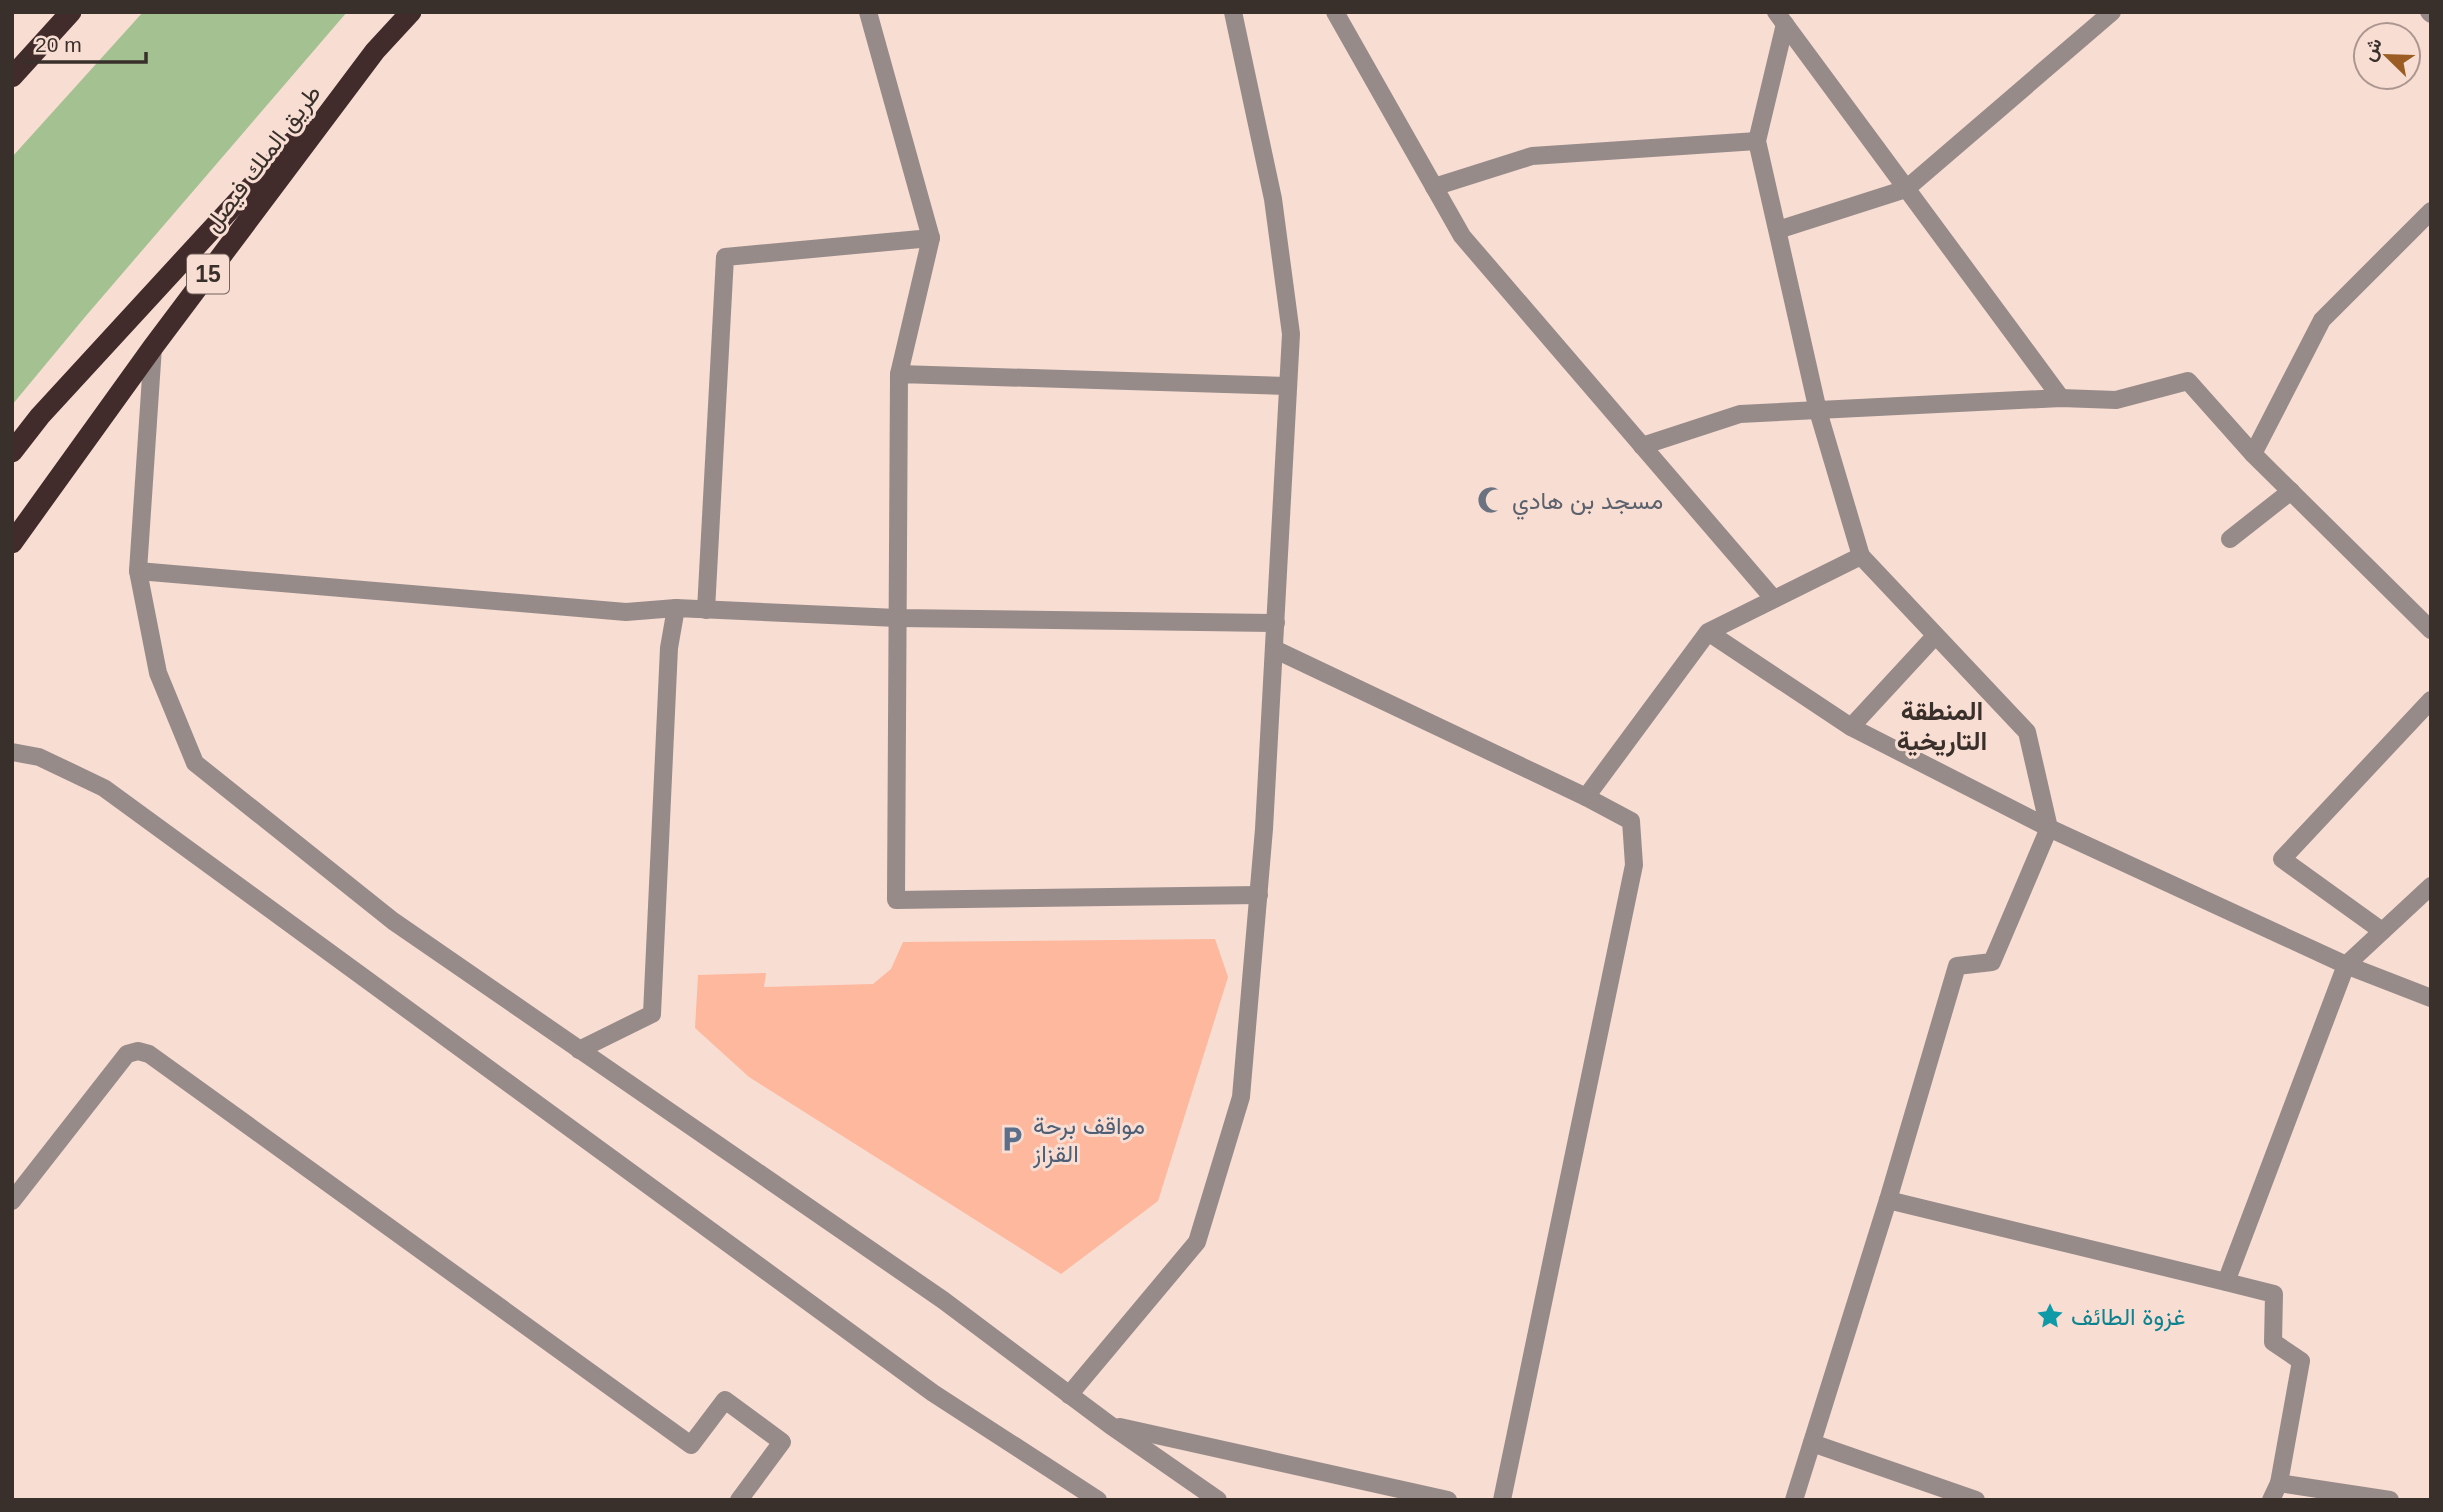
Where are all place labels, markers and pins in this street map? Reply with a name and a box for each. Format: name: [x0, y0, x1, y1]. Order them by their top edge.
mosque icon: مسجد بن هادي: [1476, 485, 1506, 515]
place label: مسجد بن هادي: [1512, 487, 1663, 520]
place label: مواقف برحة القزاز: [1032, 1112, 1145, 1169]
parking icon: مواقف برحة القزاز: [997, 1124, 1027, 1154]
place icon: غزوة الطائف: [2035, 1301, 2065, 1331]
place label: غزوة الطائف: [2071, 1303, 2186, 1332]

